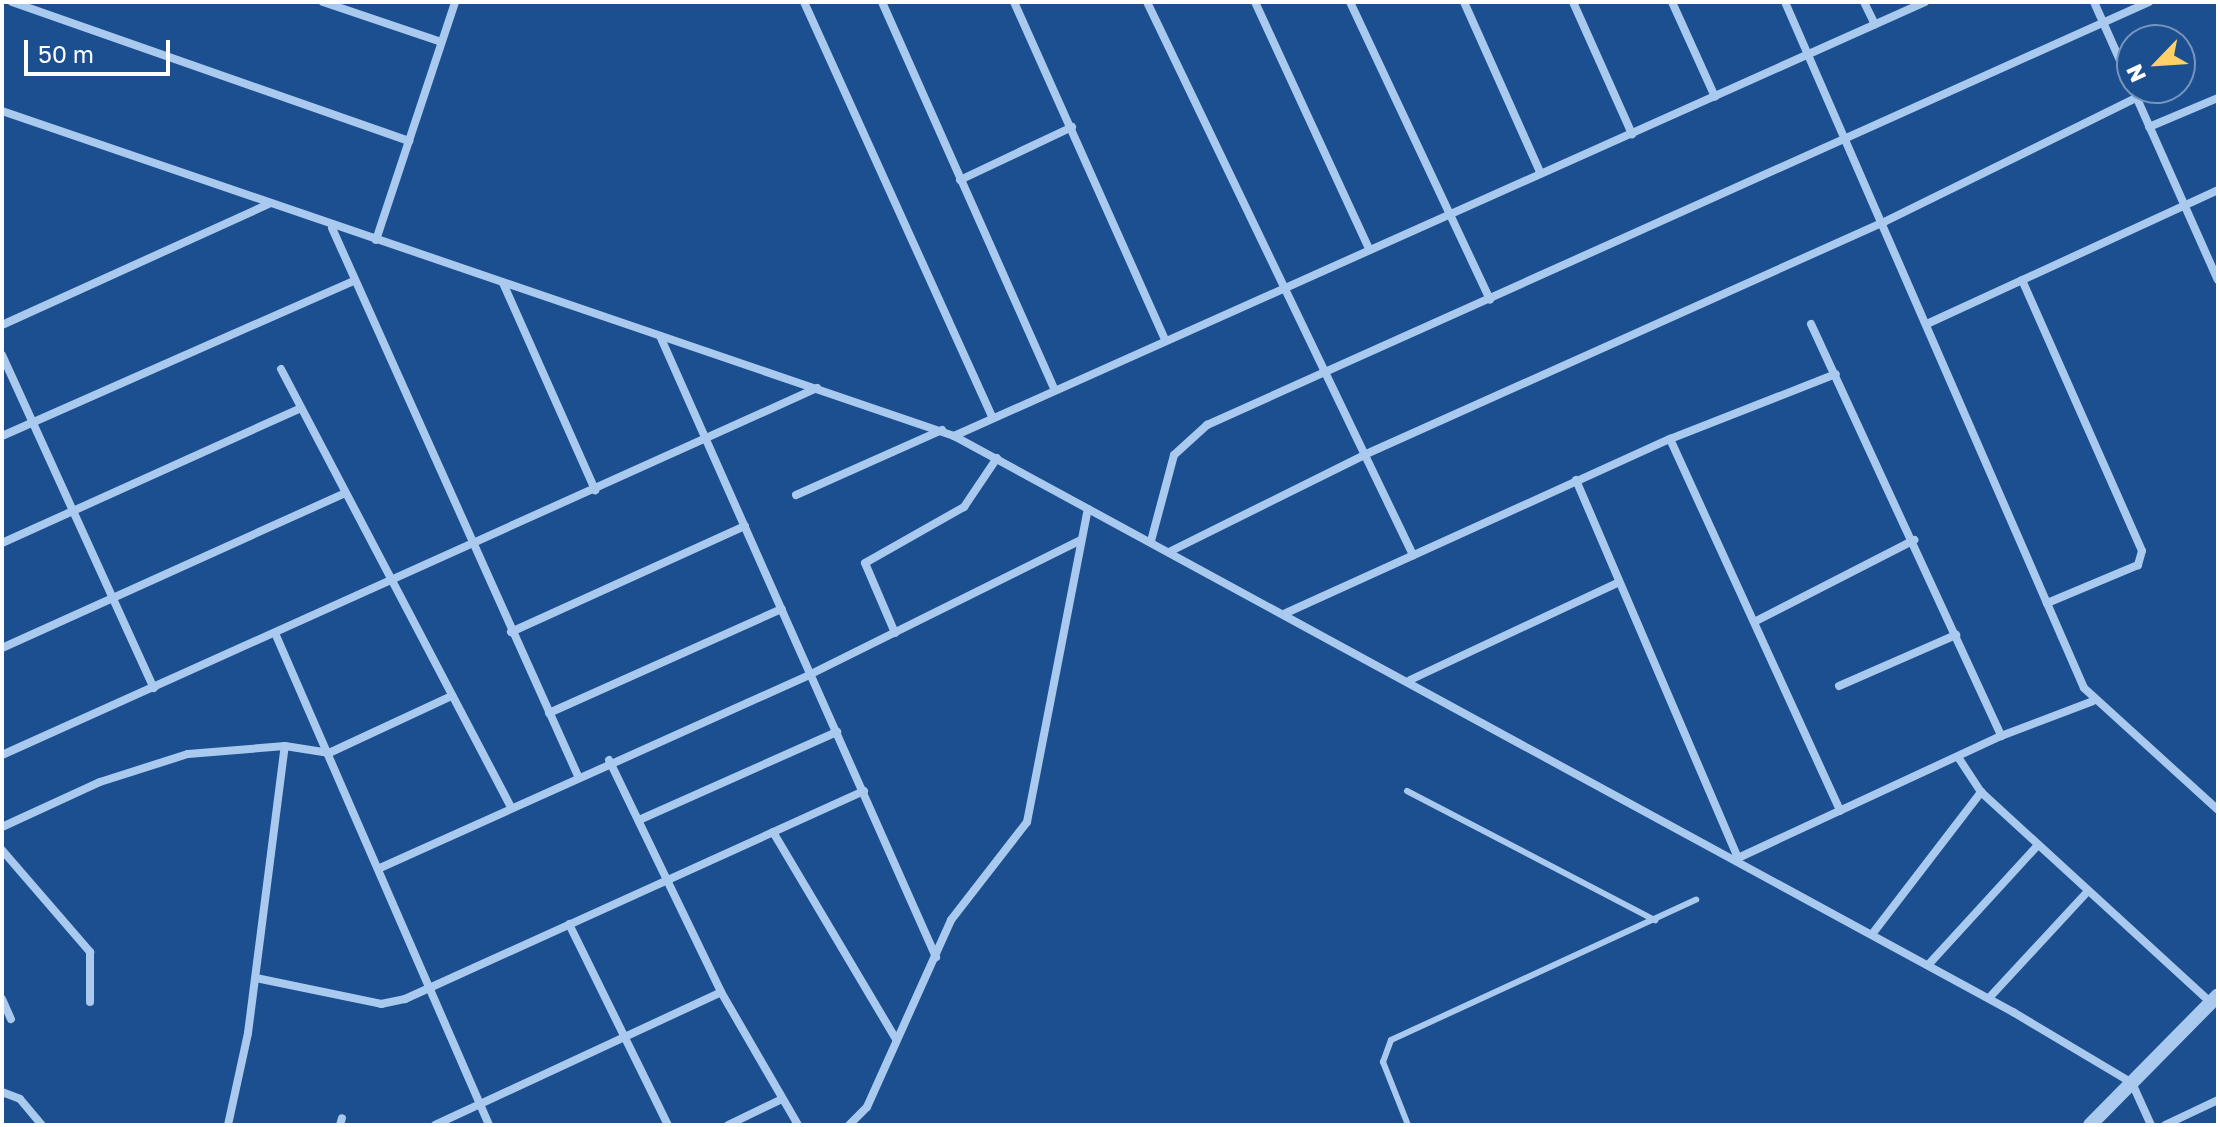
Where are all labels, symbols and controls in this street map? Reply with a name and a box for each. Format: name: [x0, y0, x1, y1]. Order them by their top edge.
scale bar: [28, 24, 174, 74]
north arrow: [2116, 24, 2196, 104]
text: 50 m: [38, 39, 94, 68]
text: N: [2120, 60, 2151, 87]

